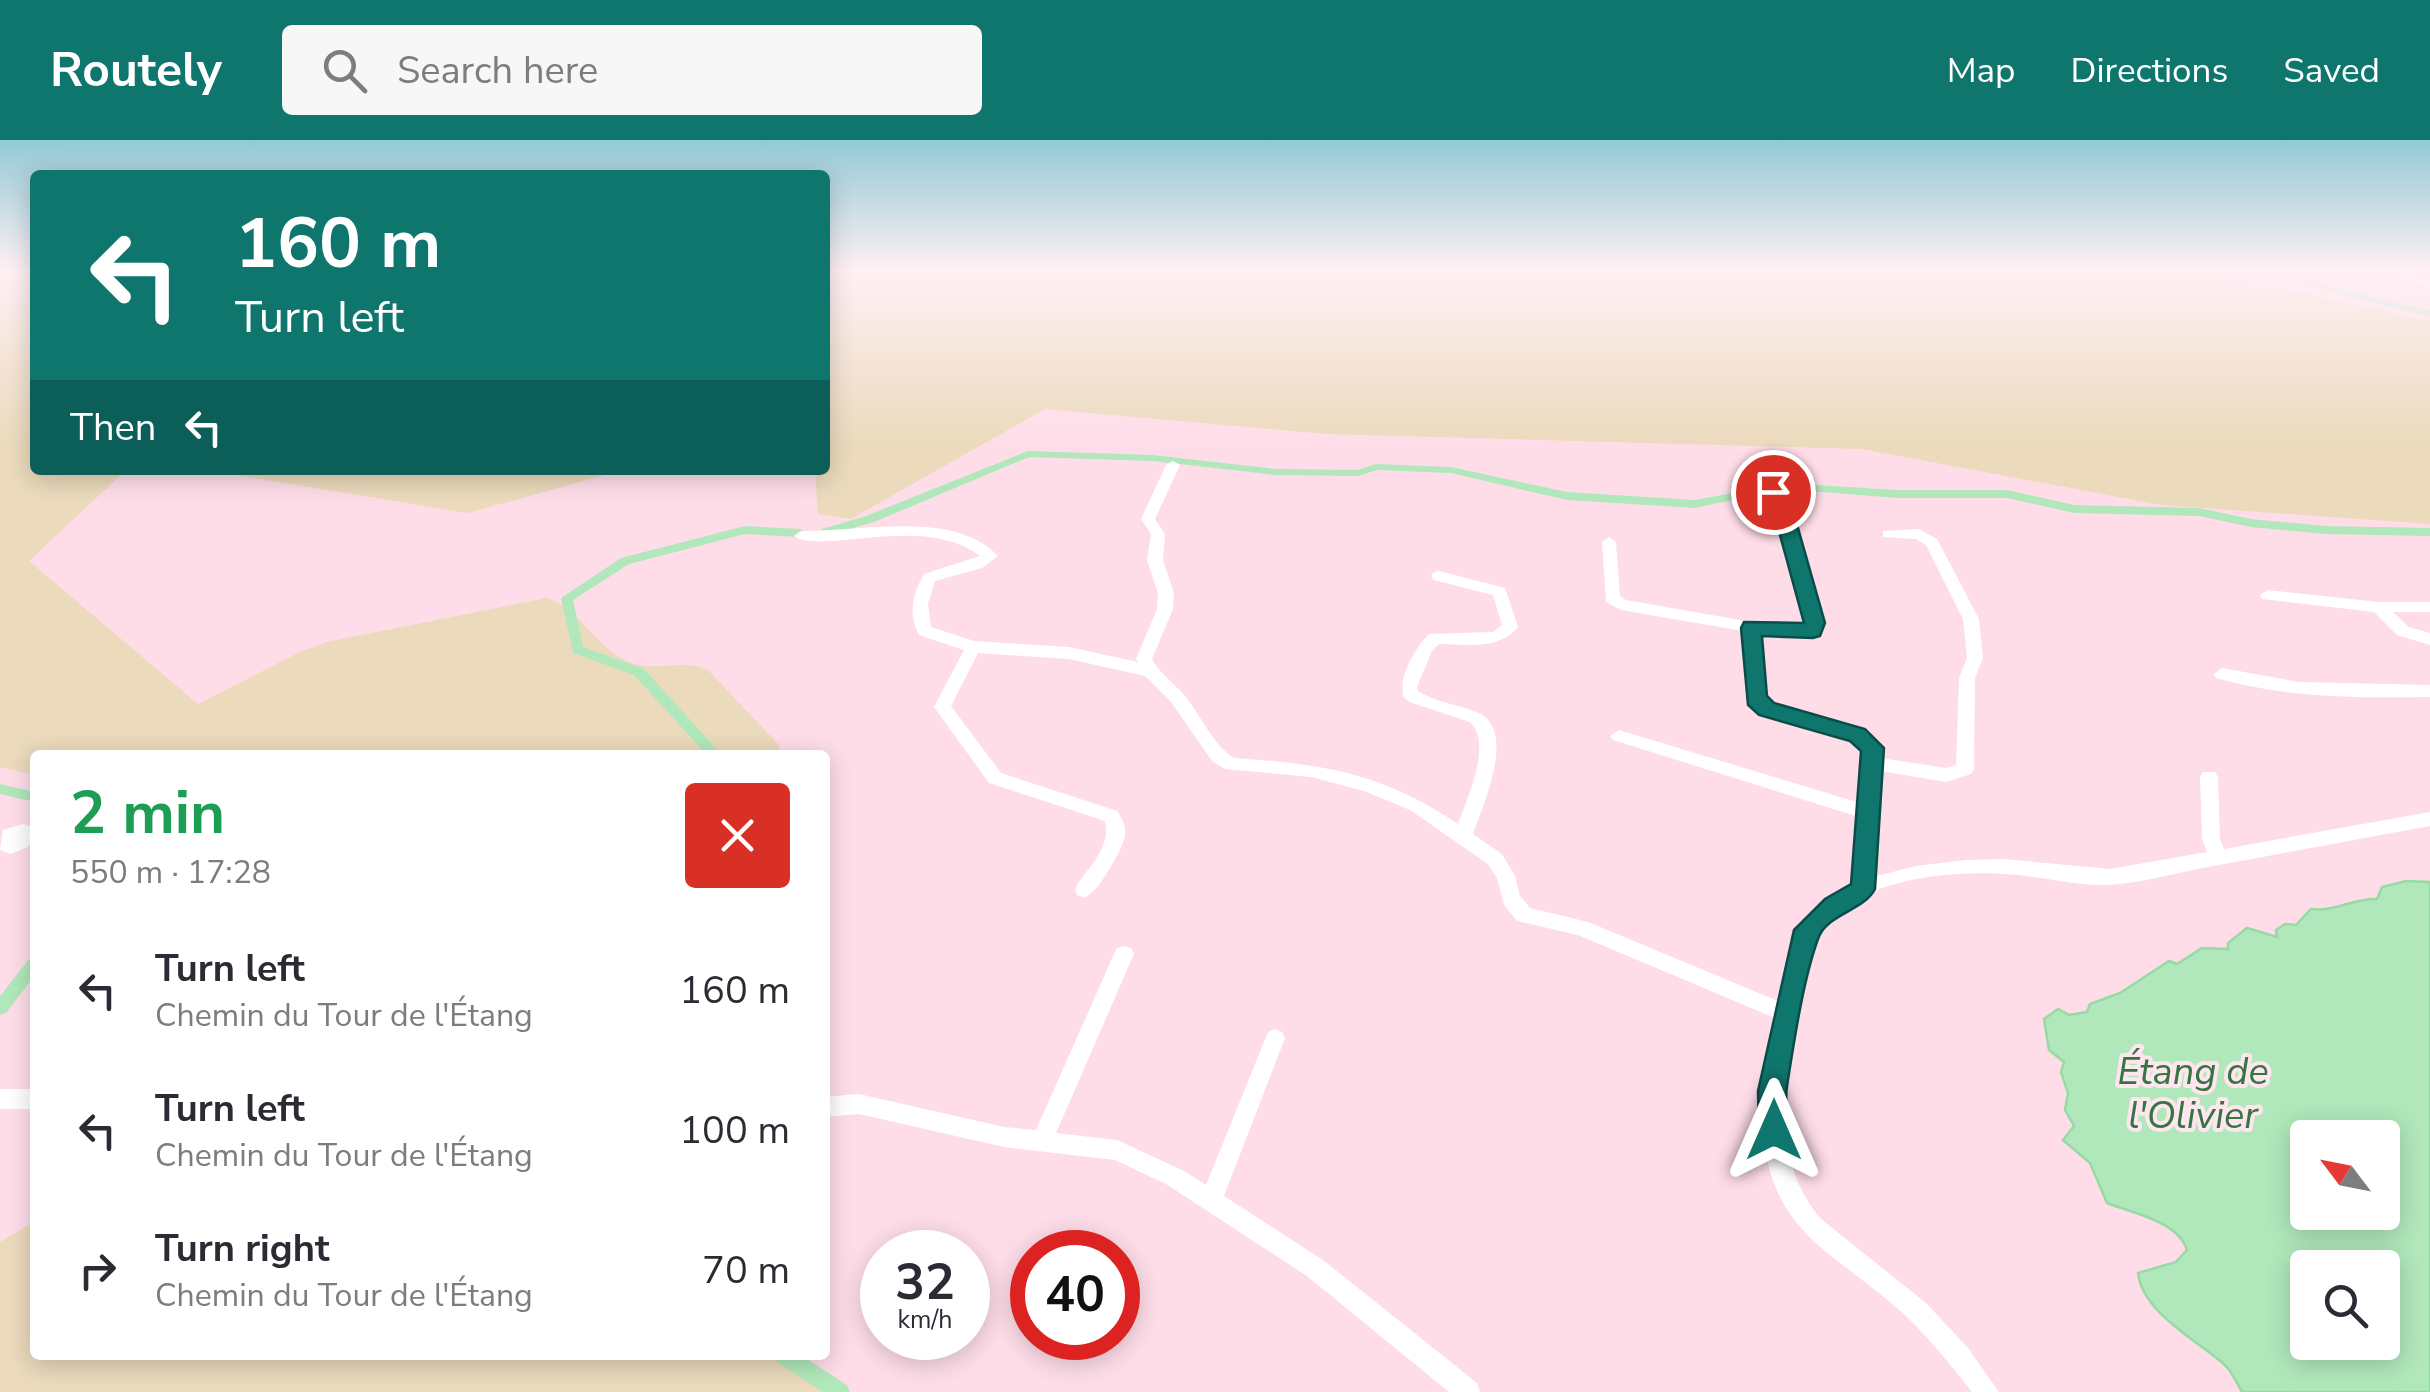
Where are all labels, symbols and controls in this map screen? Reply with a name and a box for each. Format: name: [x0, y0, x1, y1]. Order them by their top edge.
search box: [282, 25, 982, 115]
text: Routely: [50, 37, 222, 103]
icon: search: [317, 43, 372, 98]
text: Search here: [397, 45, 598, 96]
text: Map: [1947, 47, 2016, 94]
text: Directions: [2071, 47, 2228, 94]
text: Saved: [2283, 47, 2380, 94]
text: 160 m: [235, 196, 441, 292]
icon: left: [70, 210, 200, 340]
text: Turn left: [235, 287, 404, 348]
icon: left: [176, 400, 231, 455]
text: Then: [70, 402, 156, 453]
pin: [1731, 450, 1816, 535]
icon: arrive: [1746, 465, 1801, 520]
text: 2 min: [70, 772, 225, 854]
button: close: [685, 783, 790, 888]
text: 550 m · 17:28: [70, 851, 271, 894]
text: Turn left: [155, 943, 305, 994]
icon: left: [70, 963, 125, 1018]
text: 160 m: [679, 965, 790, 1016]
text: Chemin du Tour de l'Étang: [155, 994, 533, 1037]
water label: Étang de l'Olivier: [2117, 1046, 2269, 1141]
position arrow: [1722, 1078, 1826, 1182]
text: Turn left: [155, 1083, 305, 1134]
icon: left: [70, 1103, 125, 1158]
text: 100 m: [679, 1105, 790, 1156]
north arrow: [2290, 1120, 2400, 1230]
map controls: [2290, 1120, 2400, 1360]
text: Chemin du Tour de l'Étang: [155, 1134, 533, 1177]
text: Turn right: [155, 1223, 330, 1274]
speed limit sign: 40: [1010, 1230, 1140, 1360]
icon: right: [70, 1243, 125, 1298]
text: 70 m: [702, 1245, 790, 1296]
text: 32: [895, 1248, 955, 1317]
button: search: [2290, 1250, 2400, 1360]
text: Chemin du Tour de l'Étang: [155, 1274, 533, 1317]
text: km/h: [897, 1303, 953, 1337]

